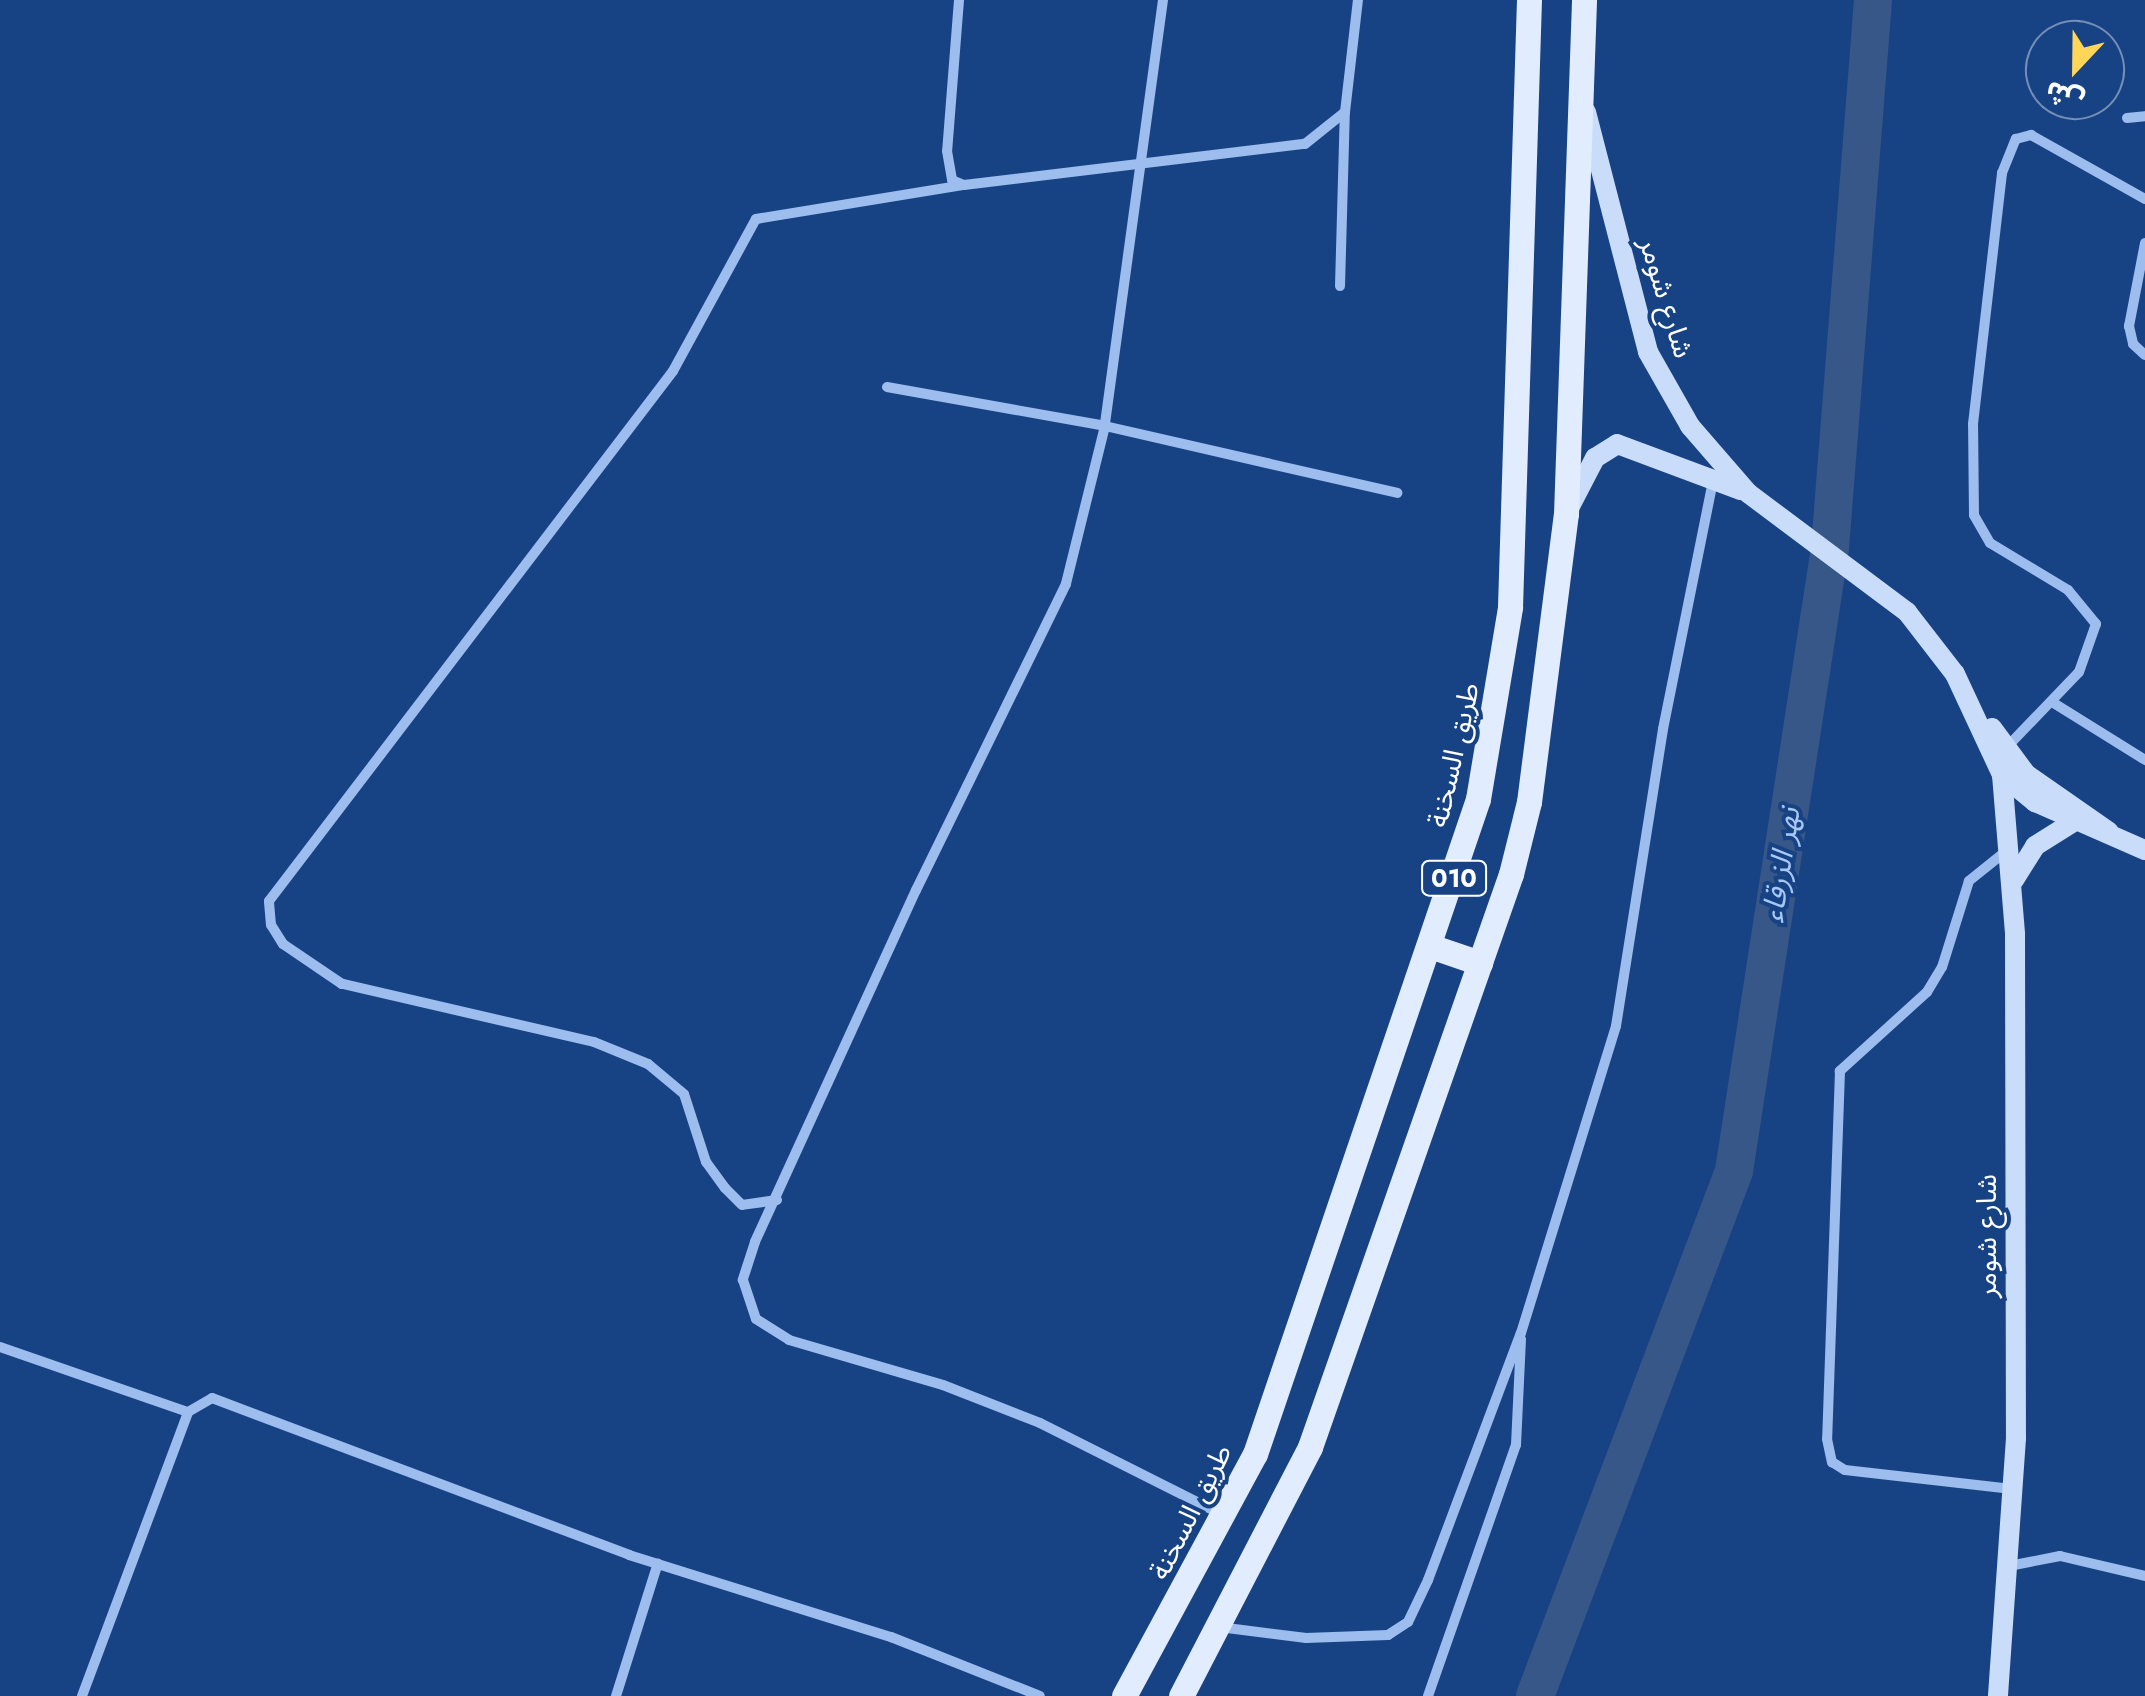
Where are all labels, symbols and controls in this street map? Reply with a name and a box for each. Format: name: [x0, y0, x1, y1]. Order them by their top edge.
north arrow: [2025, 20, 2125, 120]
text: ش: [2039, 70, 2090, 123]
street label: شارع شومر: [1632, 234, 1700, 362]
street label: طريق السخنة: [1421, 679, 1487, 831]
water label: نهر الزرقاء: [1754, 805, 1808, 925]
road number: 010: [1419, 858, 1489, 898]
street label: شارع شومر: [1970, 1174, 2004, 1298]
street label: طريق السخنة: [1143, 1439, 1239, 1585]

